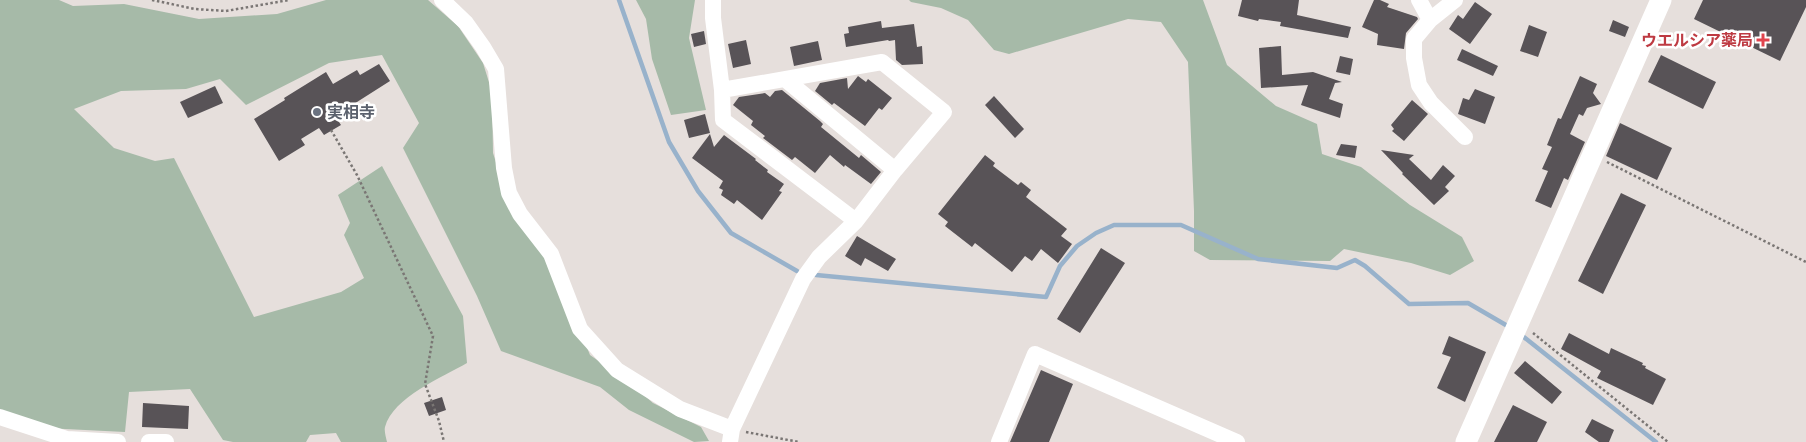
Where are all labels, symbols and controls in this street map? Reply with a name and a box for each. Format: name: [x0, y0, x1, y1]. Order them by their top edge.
place label: ウエルシア薬局: [1641, 32, 1753, 49]
marker: ウエルシア薬局: [1757, 34, 1769, 46]
place label: 実相寺: [327, 104, 375, 121]
marker: 実相寺: [311, 106, 323, 118]

